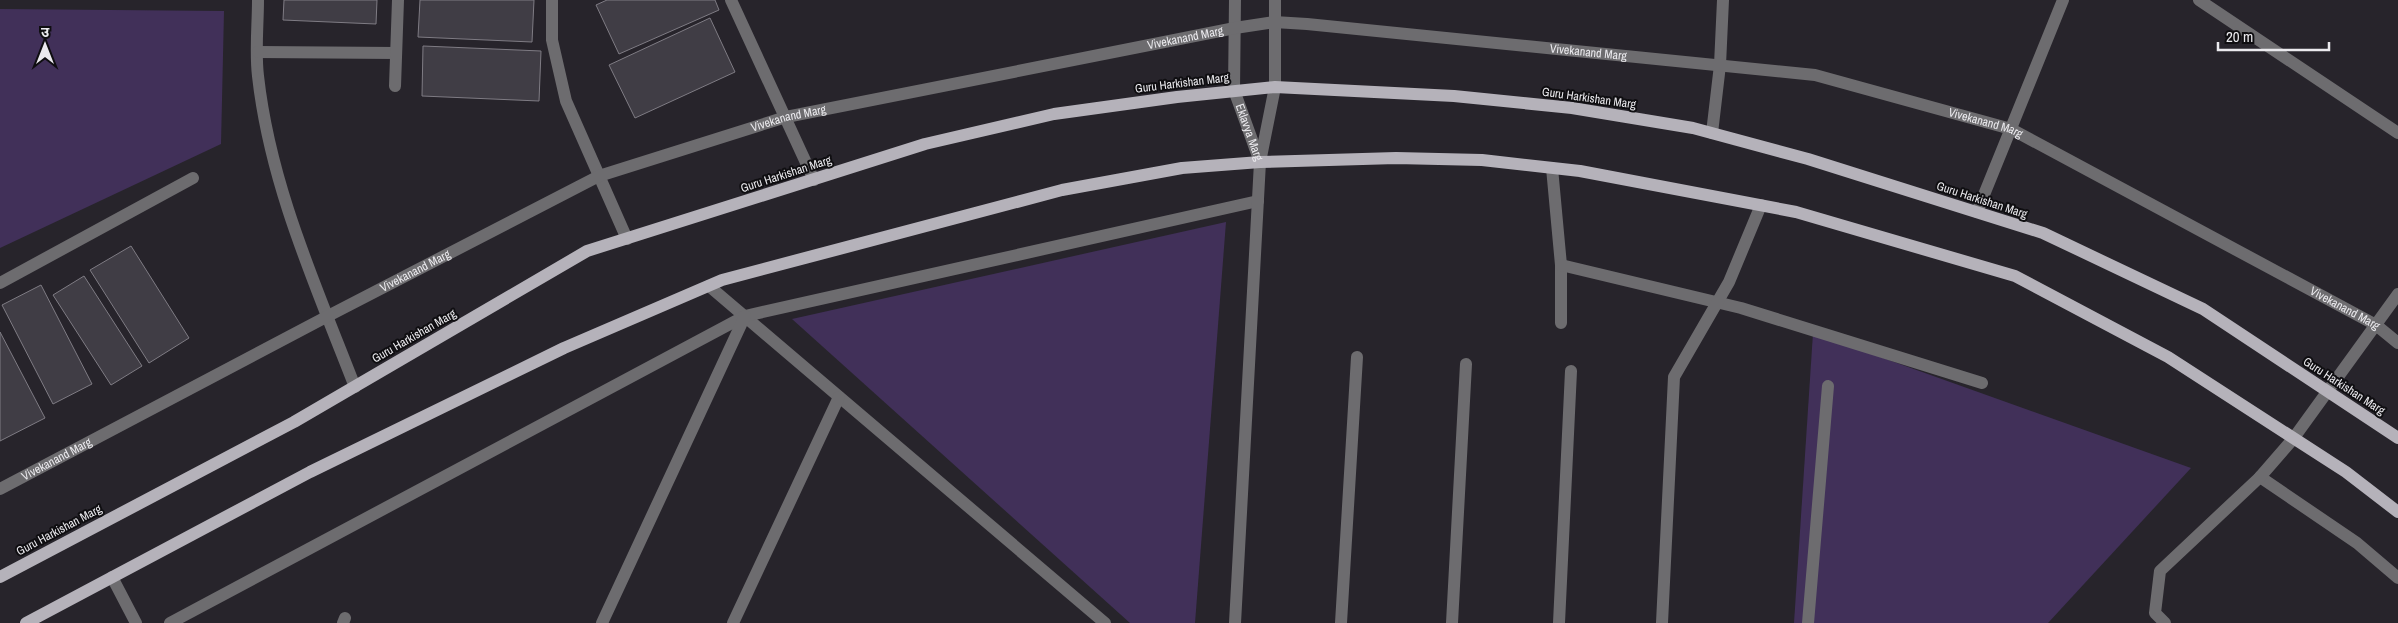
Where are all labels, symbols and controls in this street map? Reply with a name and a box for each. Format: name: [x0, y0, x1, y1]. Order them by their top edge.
north arrow: [20, 20, 70, 70]
scale bar: [2218, 20, 2329, 52]
street label: Vivekanand Marg: [1146, 22, 1225, 53]
text: उ: [41, 23, 50, 41]
text: 20 m: [2226, 26, 2253, 47]
street label: Vivekanand Marg: [1549, 40, 1628, 64]
street label: Guru Harkishan Marg: [1134, 69, 1230, 97]
street label: Guru Harkishan Marg: [1541, 83, 1637, 113]
street label: Vivekanand Marg: [749, 101, 828, 136]
street label: Eklavya Marg: [1232, 102, 1267, 164]
street label: Vivekanand Marg: [1947, 104, 2026, 142]
street label: Guru Harkishan Marg: [739, 152, 834, 196]
street label: Guru Harkishan Marg: [1935, 178, 2030, 222]
street label: Vivekanand Marg: [377, 246, 454, 296]
street label: Vivekanand Marg: [2307, 283, 2384, 334]
street label: Guru Harkishan Marg: [369, 305, 459, 367]
street label: Guru Harkishan Marg: [2300, 354, 2388, 419]
street label: Vivekanand Marg: [19, 434, 95, 484]
street label: Guru Harkishan Marg: [13, 500, 105, 559]

